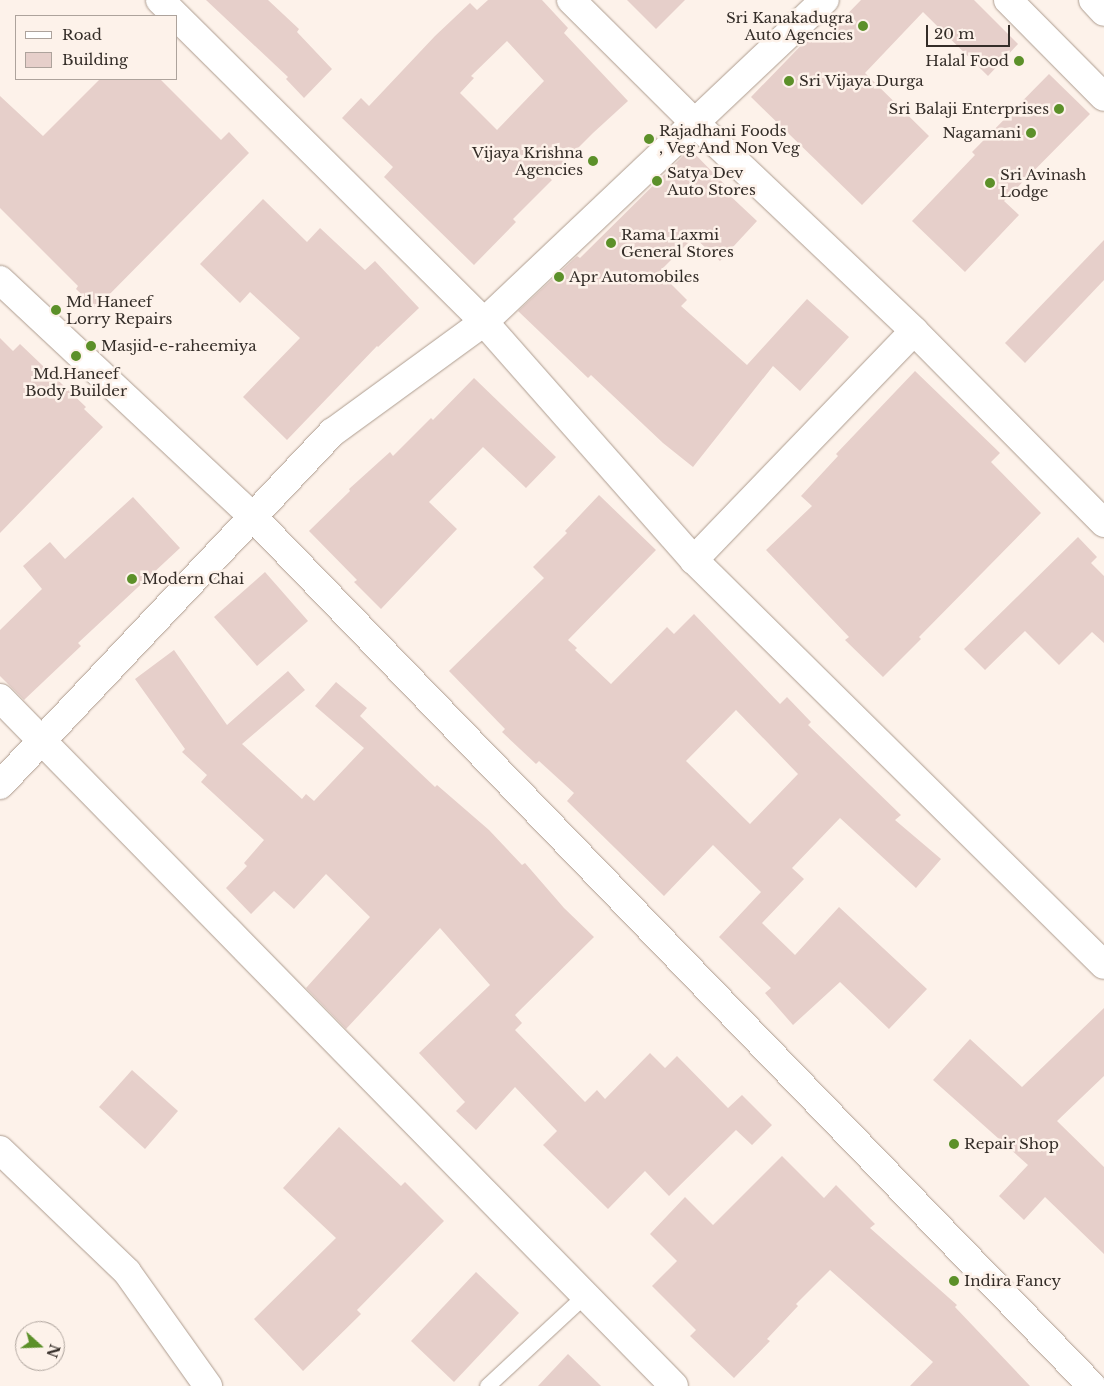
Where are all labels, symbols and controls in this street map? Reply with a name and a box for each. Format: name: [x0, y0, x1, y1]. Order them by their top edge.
place label: Sri Kanakadugra Auto Agencies: [726, 8, 853, 43]
legend: [15, 15, 178, 80]
scale bar: [929, 15, 1013, 47]
marker: Sri Kanakadugra Auto Agencies: [857, 20, 869, 32]
text: 20 m: [934, 24, 974, 43]
text: Road: [62, 25, 102, 44]
text: Building: [62, 50, 128, 69]
place label: Halal Food: [925, 52, 1009, 70]
marker: Halal Food: [1013, 55, 1025, 67]
place label: Sri Vijaya Durga: [799, 72, 924, 90]
marker: Sri Vijaya Durga: [783, 75, 795, 87]
place label: Sri Balaji Enterprises: [888, 100, 1049, 118]
marker: Sri Balaji Enterprises: [1053, 103, 1065, 115]
place label: Rajadhani Foods , Veg And Non Veg: [659, 121, 802, 156]
place label: Nagamani: [943, 124, 1021, 142]
marker: Nagamani: [1025, 127, 1037, 139]
marker: Rajadhani Foods , Veg And Non Veg: [643, 133, 655, 145]
place label: Vijaya Krishna Agencies: [472, 143, 583, 178]
marker: Vijaya Krishna Agencies: [587, 155, 599, 167]
place label: Satya Dev Auto Stores: [667, 163, 756, 198]
place label: Sri Avinash Lodge: [1000, 165, 1087, 200]
marker: Satya Dev Auto Stores: [651, 175, 663, 187]
marker: Sri Avinash Lodge: [984, 177, 996, 189]
place label: Rama Laxmi General Stores: [621, 225, 734, 260]
marker: Rama Laxmi General Stores: [605, 237, 617, 249]
place label: Apr Automobiles: [569, 268, 700, 286]
marker: Apr Automobiles: [553, 271, 565, 283]
place label: Md Haneef Lorry Repairs: [66, 292, 173, 327]
marker: Md Haneef Lorry Repairs: [50, 304, 62, 316]
place label: Masjid-e-raheemiya: [101, 337, 257, 355]
marker: Masjid-e-raheemiya: [85, 340, 97, 352]
marker: Md.Haneef Body Builder: [70, 350, 82, 362]
place label: Md.Haneef Body Builder: [25, 364, 127, 399]
place label: Modern Chai: [142, 570, 244, 588]
marker: Modern Chai: [126, 573, 138, 585]
place label: Repair Shop: [964, 1135, 1059, 1153]
marker: Repair Shop: [948, 1138, 960, 1150]
place label: Indira Fancy: [964, 1272, 1061, 1290]
marker: Indira Fancy: [948, 1275, 960, 1287]
north arrow: [15, 1321, 65, 1371]
text: N: [42, 1342, 64, 1360]

